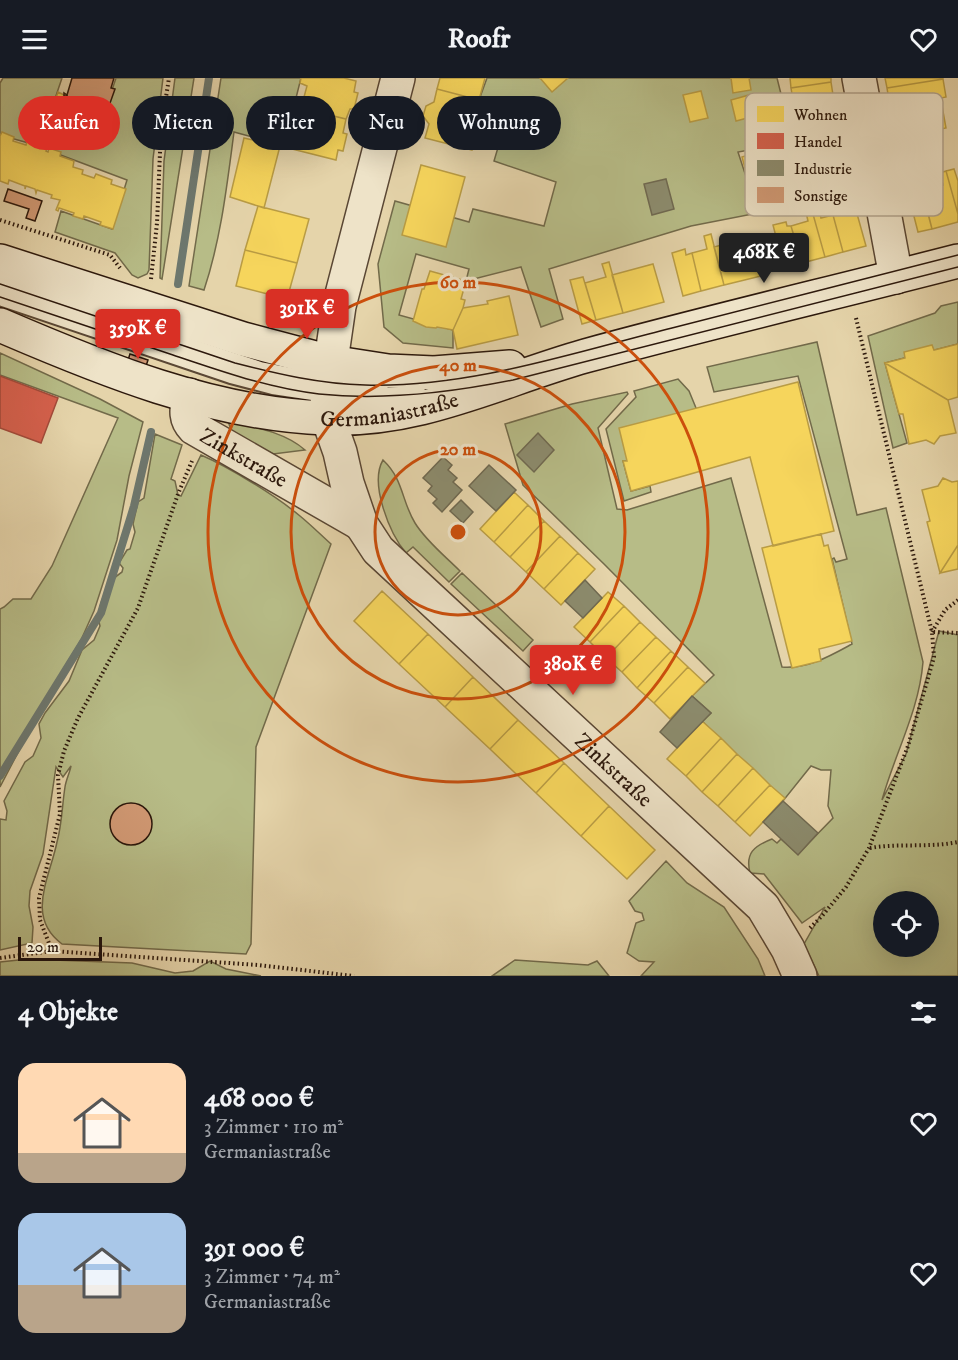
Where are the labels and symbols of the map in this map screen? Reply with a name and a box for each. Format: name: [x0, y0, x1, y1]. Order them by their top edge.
legend: [745, 93, 943, 216]
text: Wohnen: [793, 105, 848, 125]
text: Handel: [794, 132, 842, 152]
text: Industrie: [794, 159, 852, 179]
text: Sonstige: [794, 186, 848, 206]
pin: 468K €: [715, 233, 813, 284]
text: 60 m: [440, 272, 477, 294]
pin: 391K €: [258, 289, 356, 340]
pin: 359K €: [89, 309, 187, 360]
text: 40 m: [438, 355, 477, 377]
street label: Germaniastraße: [320, 386, 462, 433]
street label: Zinkstraße: [195, 422, 292, 494]
text: 20 m: [440, 439, 476, 461]
centre of rings: [448, 522, 468, 542]
pin: 380K €: [524, 645, 622, 696]
street label: Zinkstraße: [569, 728, 658, 813]
scale bar: [18, 934, 102, 962]

